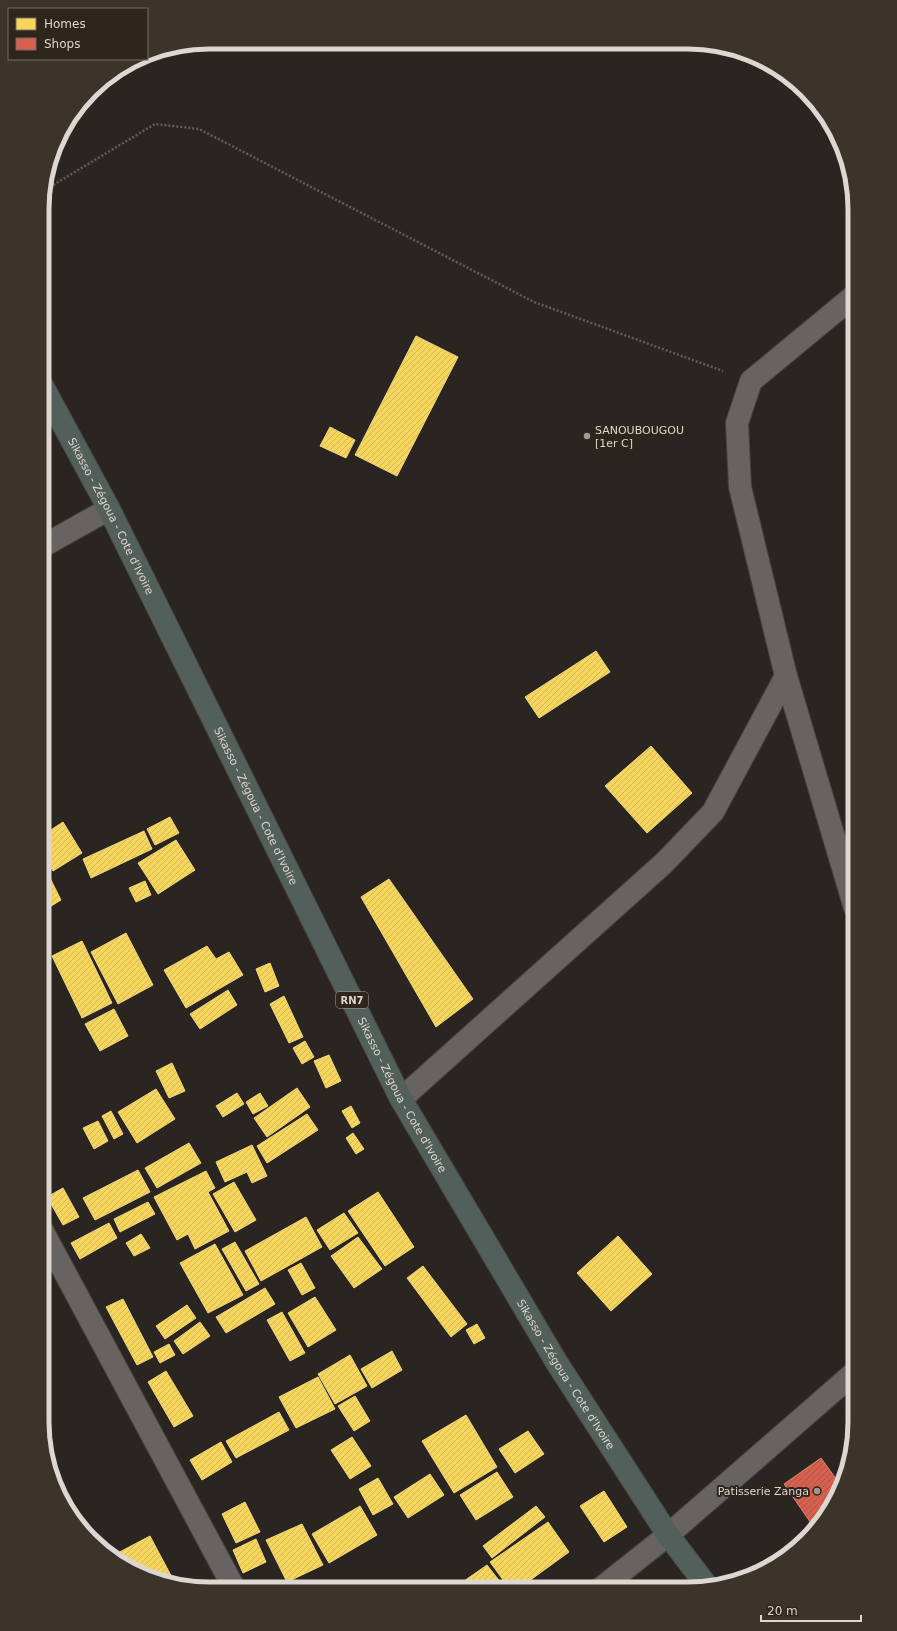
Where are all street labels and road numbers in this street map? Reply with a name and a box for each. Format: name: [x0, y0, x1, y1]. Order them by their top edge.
street label: Sikasso - Zégoua - Cote d'Ivoire: [65, 436, 156, 597]
street label: Sikasso - Zégoua - Cote d'Ivoire: [211, 725, 300, 887]
road number: RN7: [336, 992, 368, 1008]
street label: Sikasso - Zégoua - Cote d'Ivoire: [355, 1015, 449, 1175]
street label: Sikasso - Zégoua - Cote d'Ivoire: [514, 1297, 617, 1452]

